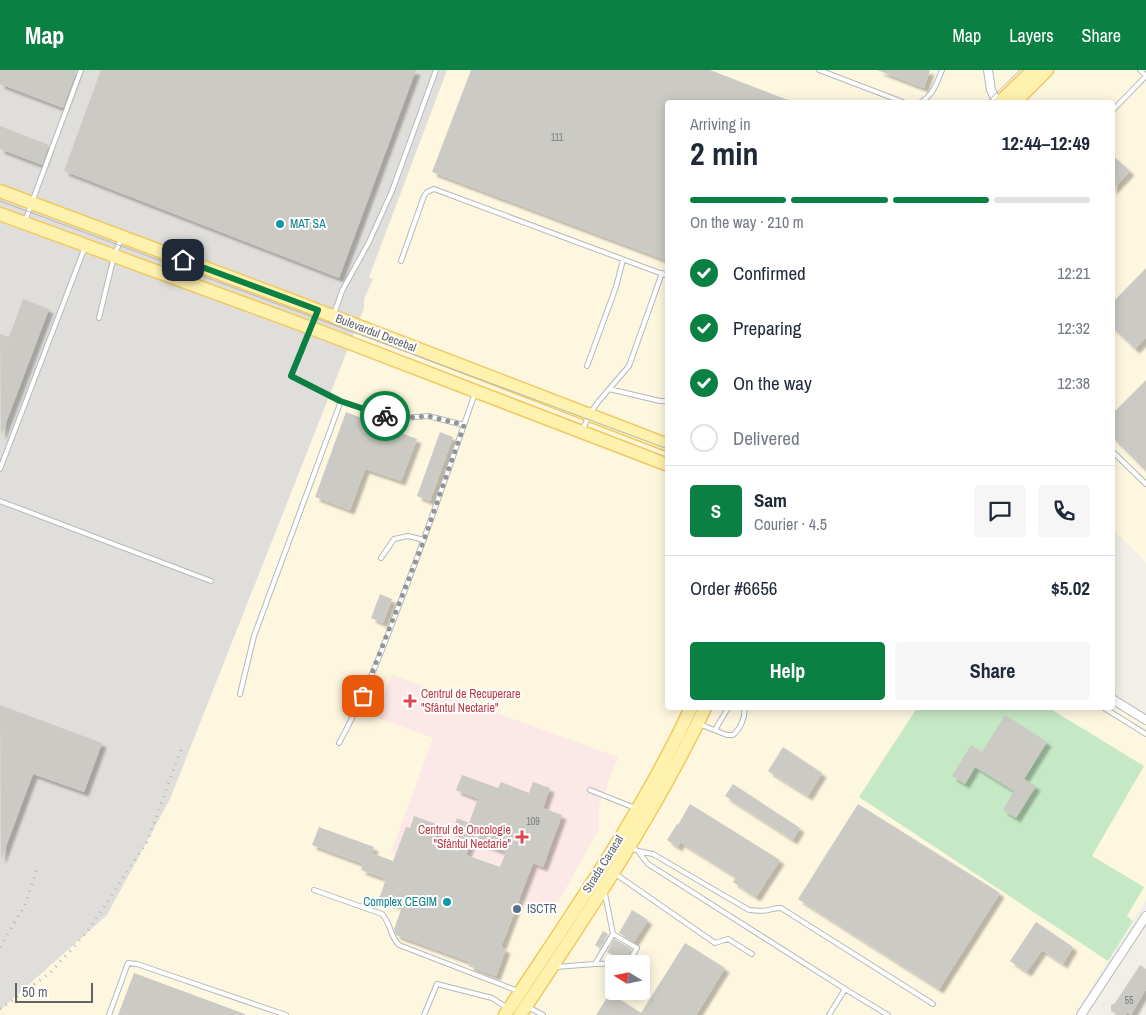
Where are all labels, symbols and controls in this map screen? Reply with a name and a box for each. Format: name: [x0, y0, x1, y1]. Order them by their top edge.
text: Map: [25, 19, 64, 51]
text: Map: [953, 23, 981, 48]
text: Layers: [1009, 23, 1054, 48]
text: Share: [1082, 23, 1121, 48]
text: Arriving in: [690, 113, 751, 135]
text: 12:44–12:49: [1002, 130, 1090, 156]
house number: 111: [551, 131, 564, 144]
text: 2 min: [690, 132, 759, 175]
text: On the way · 210 m: [690, 211, 804, 233]
place label: MAT SA: [290, 216, 326, 232]
marker: MAT SA: [274, 218, 286, 230]
pin: [162, 239, 204, 281]
icon: home: [169, 246, 197, 274]
icon: check: [690, 259, 718, 287]
text: Confirmed: [733, 260, 806, 286]
text: 12:21: [1057, 262, 1090, 284]
street label: Bulevardul Decebal: [333, 310, 419, 356]
icon: check: [690, 314, 718, 342]
text: Preparing: [733, 315, 801, 341]
text: 12:32: [1057, 317, 1090, 339]
icon: check: [690, 369, 718, 397]
text: On the way: [733, 370, 812, 396]
text: 12:38: [1057, 372, 1090, 394]
courier: [360, 391, 410, 441]
icon: bike: [371, 402, 399, 430]
text: Delivered: [733, 425, 800, 451]
button: chat: [974, 485, 1026, 537]
button: phone: [1038, 485, 1090, 537]
text: Sam: [754, 487, 787, 513]
text: S: [711, 498, 721, 524]
text: Courier · 4.5: [754, 513, 827, 535]
text: Order #6656: [690, 575, 777, 601]
text: $5.02: [1051, 575, 1090, 601]
button: Help: [690, 642, 885, 700]
button: Share: [895, 642, 1090, 700]
pin: [342, 675, 384, 717]
icon: bag: [349, 682, 377, 710]
place label: Centrul de Recuperare "Sfântul Nectarie": [421, 686, 521, 716]
marker: Centrul de Recuperare "Sfântul Nectarie": [403, 694, 417, 708]
house number: 109: [526, 815, 540, 828]
place label: Centrul de Oncologie "Sfântul Nectarie": [418, 822, 512, 852]
marker: Centrul de Oncologie "Sfântul Nectarie": [515, 830, 529, 844]
street label: Strada Caracal: [579, 832, 627, 896]
place label: Complex CEGIM: [363, 894, 437, 910]
marker: Complex CEGIM: [441, 896, 453, 908]
place label: ISCTR: [527, 901, 557, 917]
marker: ISCTR: [511, 903, 523, 915]
north arrow: [605, 955, 650, 1000]
map controls: [605, 955, 650, 1000]
scale bar: [15, 980, 92, 1003]
text: 50 m: [22, 983, 48, 1001]
house number: 55: [1124, 994, 1134, 1007]

